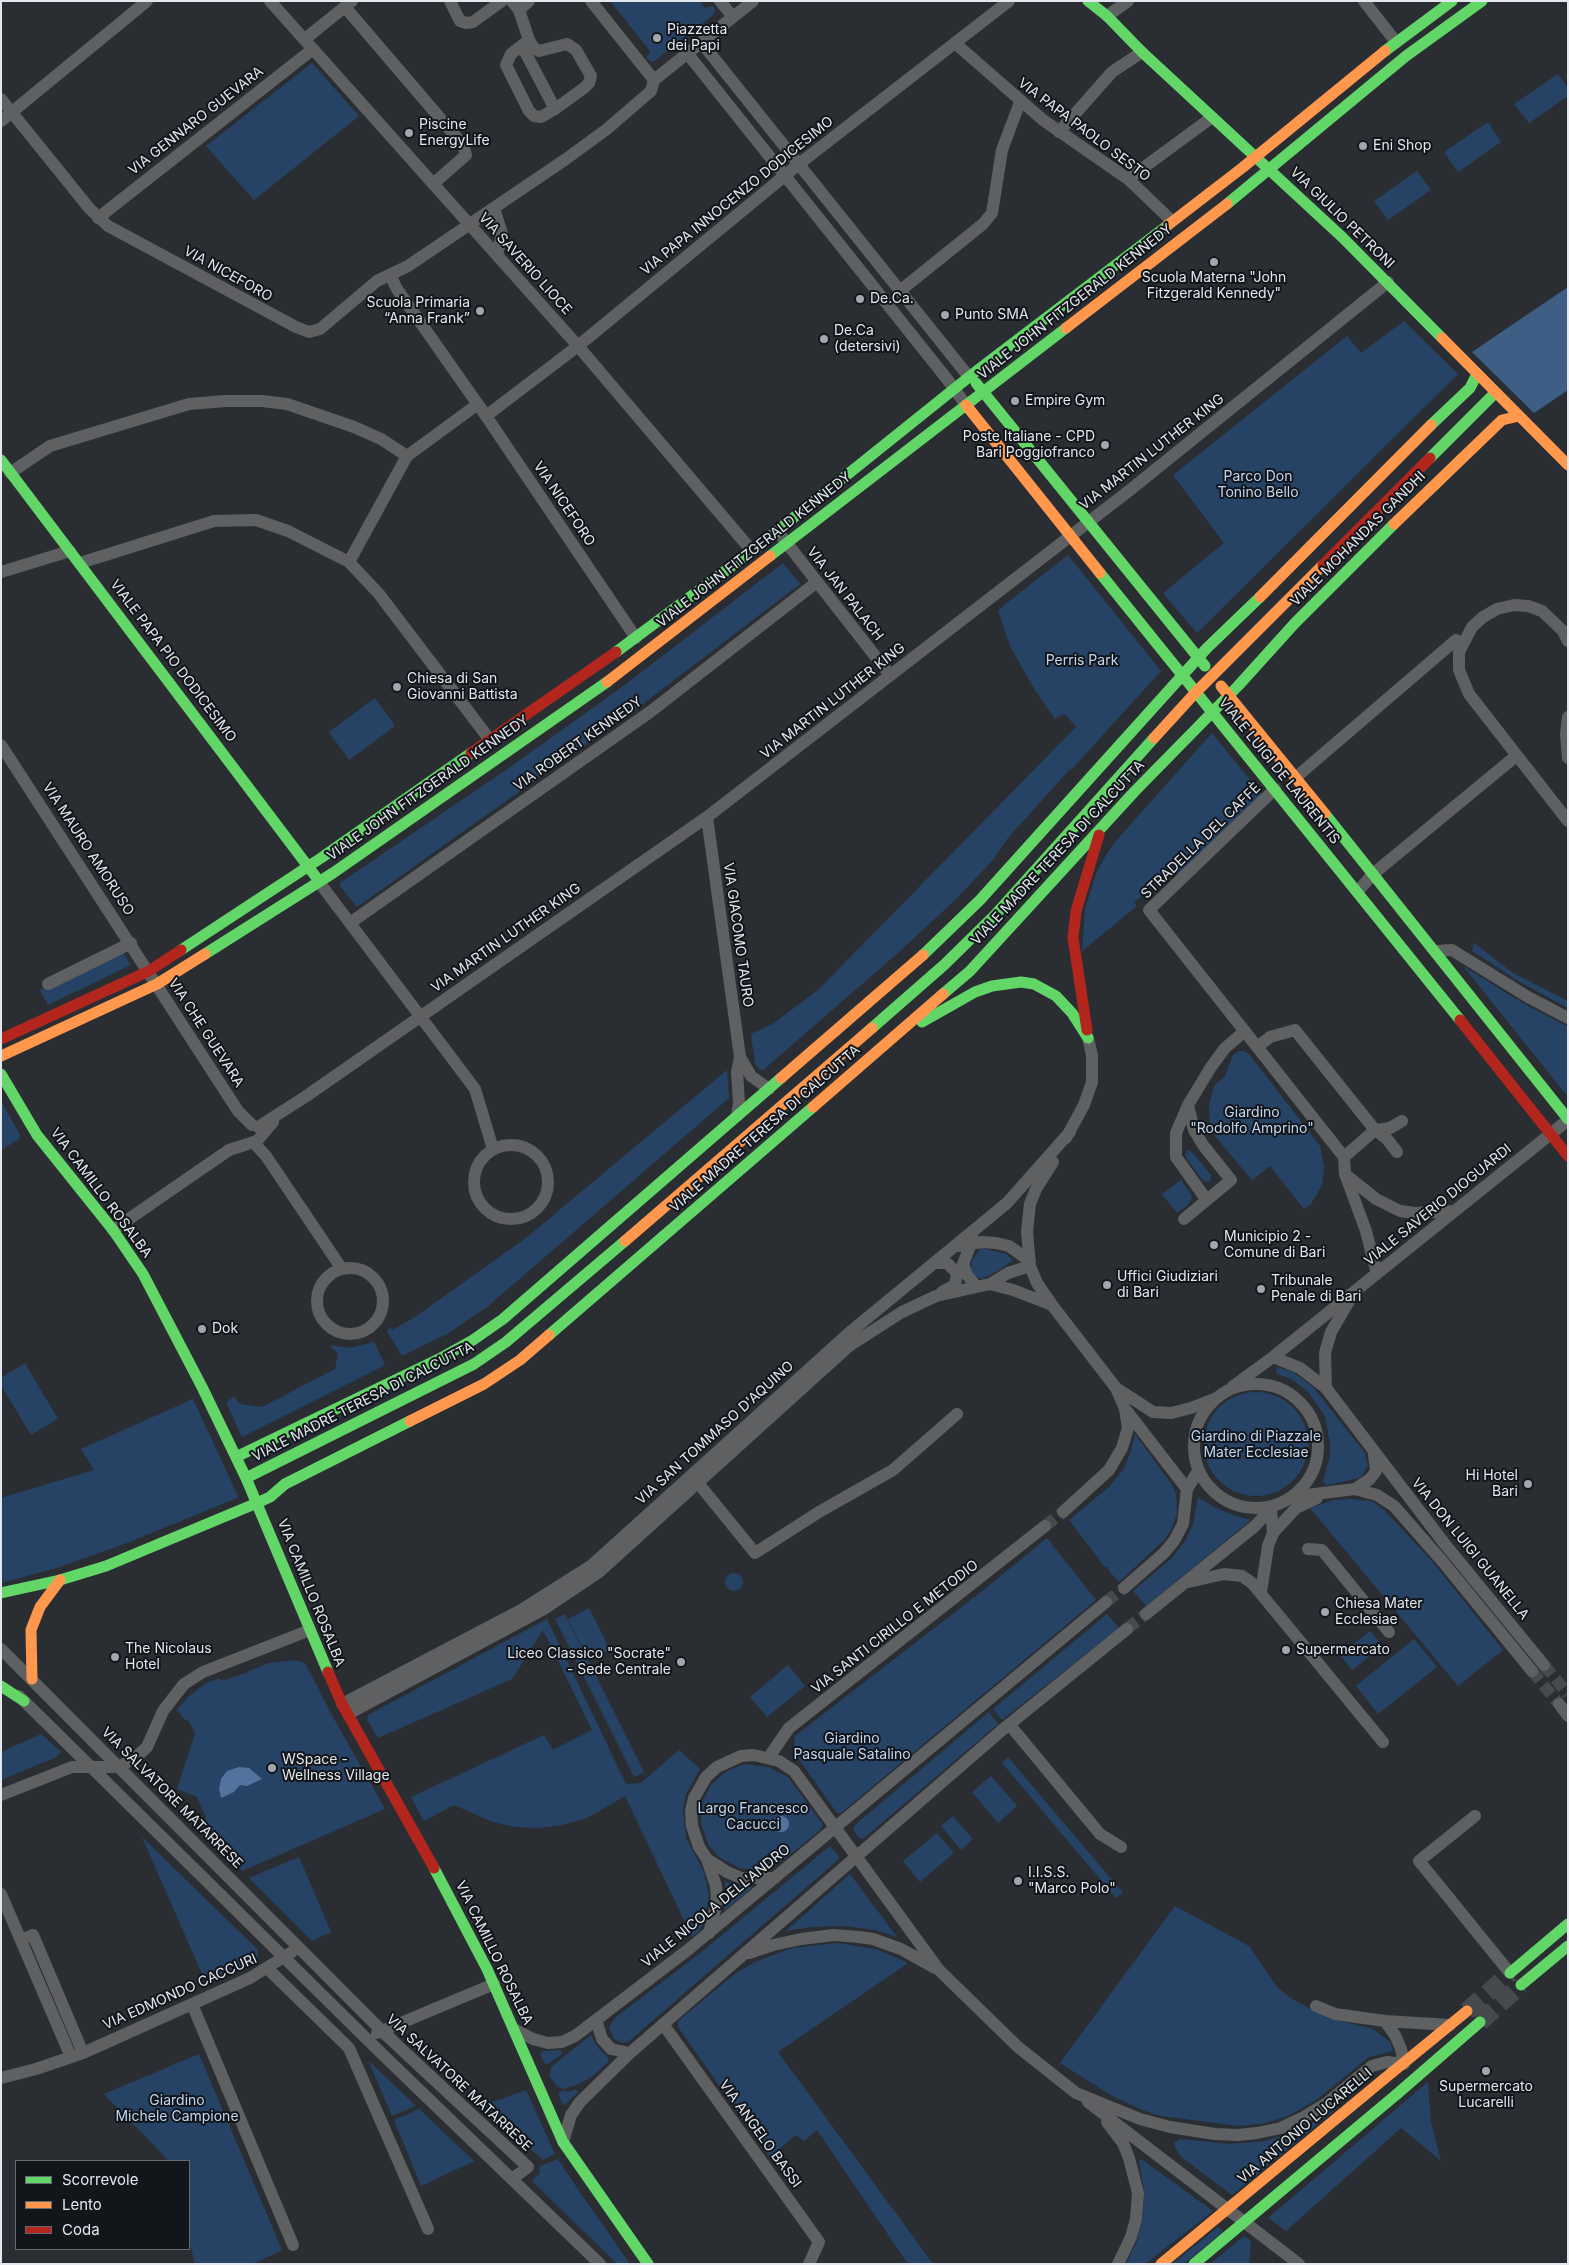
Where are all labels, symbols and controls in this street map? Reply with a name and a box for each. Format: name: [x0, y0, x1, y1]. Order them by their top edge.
place label: Piazzetta dei Papi: [667, 22, 727, 54]
marker: Piazzetta dei Papi: [651, 32, 663, 44]
street label: VIA GENNARO GUEVARA: [125, 63, 267, 179]
street label: VIA PAPA PAOLO SESTO: [1014, 75, 1154, 185]
street label: VIA PAPA INNOCENZO DODICESIMO: [637, 113, 837, 279]
place label: Piscine EnergyLife: [419, 117, 490, 150]
marker: Piscine EnergyLife: [403, 127, 415, 139]
place label: Eni Shop: [1373, 138, 1431, 154]
marker: Eni Shop: [1357, 140, 1369, 152]
street label: VIA GIULIO PETRONI: [1286, 164, 1398, 272]
street label: VIA SAVERIO LIOCE: [475, 210, 575, 318]
street label: VIALE JOHN FITZGERALD KENNEDY: [974, 221, 1176, 383]
street label: VIA NICEFORO: [181, 243, 275, 305]
marker: Scuola Materna "John Fitzgerald Kennedy": [1208, 256, 1220, 268]
place label: Scuola Materna "John Fitzgerald Kennedy": [1142, 270, 1286, 302]
place label: De.Ca.: [870, 291, 914, 307]
marker: De.Ca.: [854, 293, 866, 305]
place label: Scuola Primaria “Anna Frank”: [366, 295, 470, 328]
marker: Scuola Primaria “Anna Frank”: [474, 305, 486, 317]
place label: Punto SMA: [955, 307, 1029, 323]
marker: Punto SMA: [939, 309, 951, 321]
place label: De.Ca (detersivi): [834, 323, 901, 356]
marker: De.Ca (detersivi): [818, 333, 830, 345]
street label: VIA MARTIN LUTHER KING: [1076, 390, 1228, 514]
place label: Empire Gym: [1025, 393, 1105, 409]
marker: Empire Gym: [1009, 395, 1021, 407]
place label: Poste Italiane - CPD Bari Poggiofranco: [963, 429, 1095, 462]
marker: Poste Italiane - CPD Bari Poggiofranco: [1099, 439, 1111, 451]
street label: VIA NICEFORO: [529, 458, 599, 550]
street label: VIALE MOHANDAS GANDHI: [1287, 468, 1429, 610]
street label: VIALE JOHN FITZGERALD KENNEDY: [653, 469, 855, 631]
park label: Parco Don Tonino Bello: [1217, 469, 1299, 502]
street label: VIA JAN PALACH: [803, 544, 887, 644]
street label: VIALE PAPA PIO DODICESIMO: [106, 576, 240, 746]
street label: VIA MARTIN LUTHER KING: [757, 639, 909, 763]
park label: Perris Park: [1046, 653, 1118, 669]
place label: Chiesa di San Giovanni Battista: [407, 671, 518, 704]
marker: Chiesa di San Giovanni Battista: [391, 681, 403, 693]
street label: VIA ROBERT KENNEDY: [511, 693, 645, 795]
street label: VIALE LUIGI DE LAURENTIS: [1215, 694, 1343, 848]
street label: VIALE JOHN FITZGERALD KENNEDY: [324, 712, 532, 864]
street label: VIALE MADRE TERESA DI CALCUTTA: [968, 757, 1148, 949]
street label: VIA MAURO AMORUSO: [39, 779, 137, 919]
street label: STRADELLA DEL CAFFÈ: [1138, 780, 1264, 902]
street label: VIA GIACOMO TAURO: [720, 862, 756, 1008]
street label: VIA MARTIN LUTHER KING: [428, 880, 584, 996]
street label: VIA CHE GUEVARA: [165, 975, 247, 1091]
street label: VIALE MADRE TERESA DI CALCUTTA: [666, 1042, 864, 1216]
park label: Giardino "Rodolfo Amprino": [1190, 1105, 1314, 1138]
street label: VIA CAMILLO ROSALBA: [47, 1125, 155, 1261]
street label: VIALE SAVERIO DIOGUARDI: [1361, 1141, 1515, 1269]
place label: Municipio 2 - Comune di Bari: [1224, 1229, 1325, 1262]
marker: Municipio 2 - Comune di Bari: [1208, 1239, 1220, 1251]
place label: Uffici Giudiziari di Bari: [1117, 1269, 1218, 1302]
place label: Tribunale Penale di Bari: [1271, 1273, 1361, 1305]
marker: Uffici Giudiziari di Bari: [1101, 1279, 1113, 1291]
marker: Tribunale Penale di Bari: [1255, 1283, 1267, 1295]
place label: Dok: [212, 1321, 238, 1337]
marker: Dok: [196, 1323, 208, 1335]
street label: VIALE MADRE TERESA DI CALCUTTA: [249, 1339, 477, 1465]
street label: VIA SAN TOMMASO D'AQUINO: [633, 1358, 797, 1508]
park label: Giardino di Piazzale Mater Ecclesiae: [1191, 1429, 1321, 1461]
place label: Hi Hotel Bari: [1465, 1468, 1518, 1500]
street label: VIA DON LUIGI GUANELLA: [1408, 1475, 1532, 1623]
marker: Hi Hotel Bari: [1522, 1478, 1534, 1490]
street label: VIA CAMILLO ROSALBA: [274, 1517, 348, 1669]
street label: VIA SANTI CIRILLO E METODIO: [808, 1557, 982, 1697]
place label: Chiesa Mater Ecclesiae: [1335, 1596, 1423, 1628]
marker: Chiesa Mater Ecclesiae: [1319, 1606, 1331, 1618]
place label: The Nicolaus Hotel: [125, 1641, 212, 1674]
place label: Supermercato: [1296, 1642, 1390, 1658]
marker: Supermercato: [1280, 1644, 1292, 1656]
place label: Liceo Classico "Socrate" - Sede Centrale: [507, 1646, 671, 1678]
marker: The Nicolaus Hotel: [109, 1651, 121, 1663]
marker: Liceo Classico "Socrate" - Sede Centrale: [675, 1656, 687, 1668]
street label: VIA SALVATORE MATARRESE: [98, 1724, 246, 1872]
park label: Giardino Pasquale Satalino: [793, 1731, 911, 1764]
place label: WSpace - Wellness Village: [282, 1752, 390, 1784]
marker: WSpace - Wellness Village: [266, 1762, 278, 1774]
park label: Largo Francesco Cacucci: [698, 1801, 808, 1834]
street label: VIALE NICOLA DELL'ANDRO: [638, 1841, 794, 1971]
place label: I.I.S.S. "Marco Polo": [1028, 1865, 1116, 1898]
marker: I.I.S.S. "Marco Polo": [1012, 1875, 1024, 1887]
street label: VIA CAMILLO ROSALBA: [452, 1878, 536, 2028]
street label: VIA EDMONDO CACCURI: [100, 1950, 260, 2034]
street label: VIA SALVATORE MATARRESE: [383, 2011, 535, 2155]
street label: VIA ANTONIO LUCARELLI: [1234, 2065, 1376, 2187]
marker: Supermercato Lucarelli: [1480, 2065, 1492, 2077]
street label: VIA ANGELO BASSI: [715, 2077, 805, 2191]
place label: Supermercato Lucarelli: [1439, 2079, 1533, 2112]
park label: Giardino Michele Campione: [115, 2093, 239, 2126]
legend: [15, 2160, 190, 2250]
text: Scorrevole: [62, 2170, 138, 2189]
text: Lento: [62, 2195, 102, 2214]
text: Coda: [62, 2220, 100, 2239]

